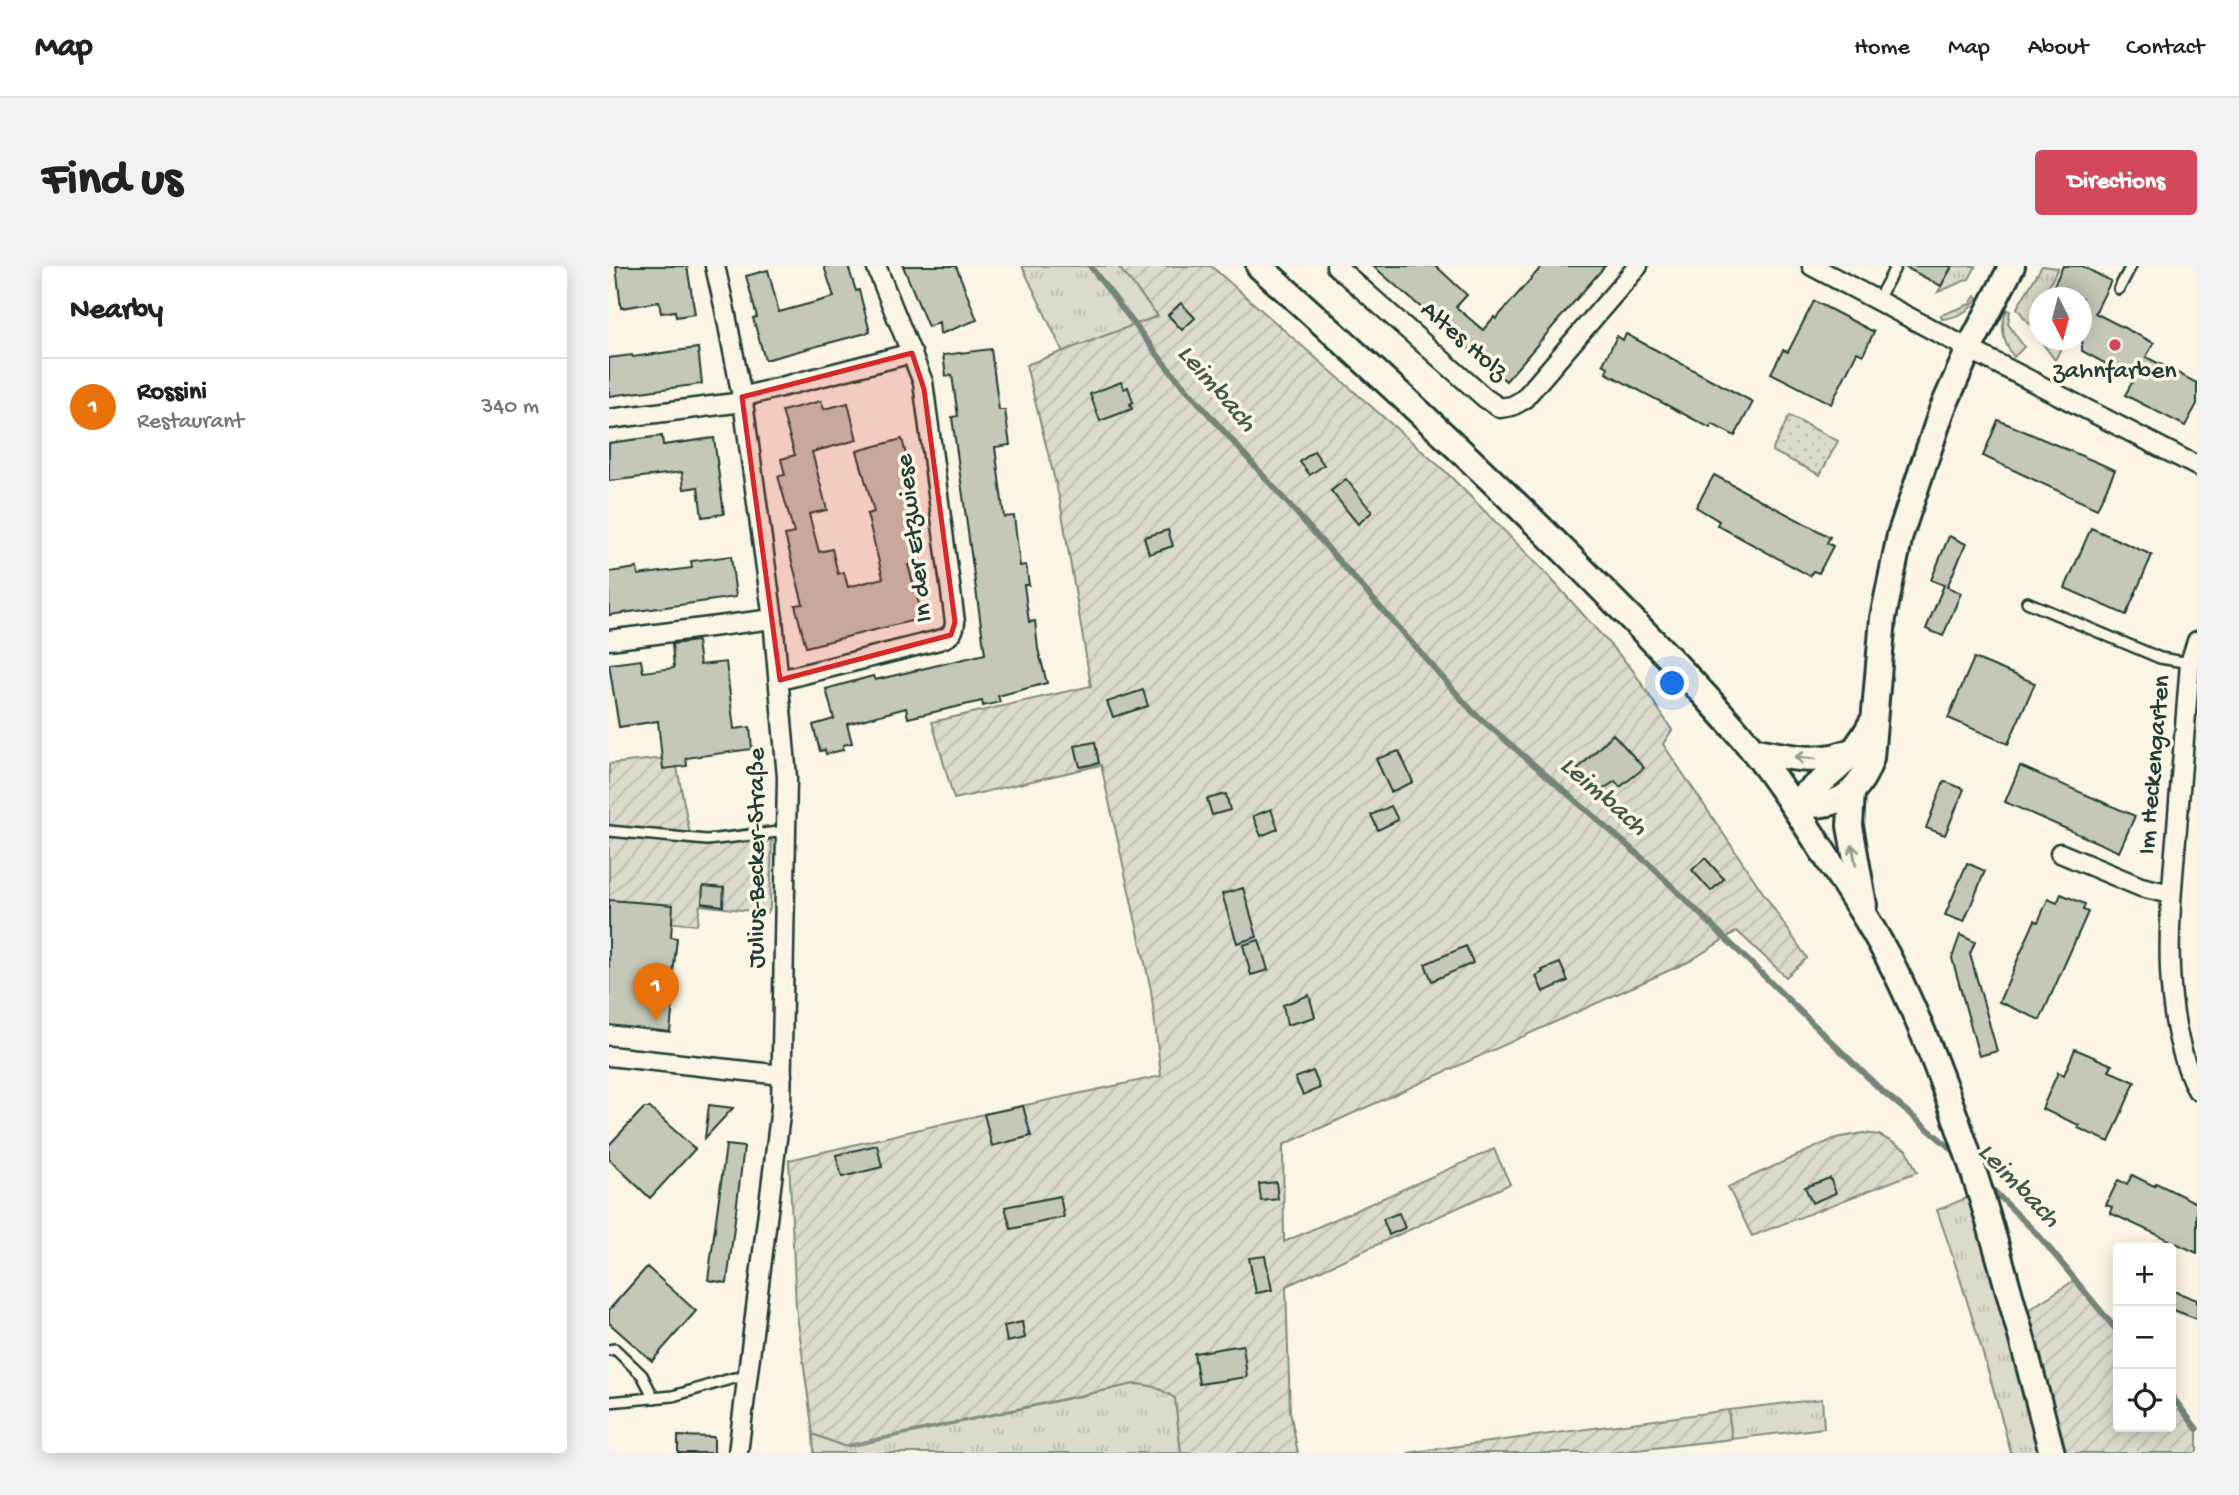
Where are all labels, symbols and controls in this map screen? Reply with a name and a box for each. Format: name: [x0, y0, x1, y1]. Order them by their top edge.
text: Map: [35, 29, 92, 67]
text: Home: [1854, 34, 1910, 63]
text: Map: [1948, 34, 1990, 63]
text: About: [2028, 34, 2088, 63]
text: Contact: [2126, 34, 2204, 63]
button: Directions: [2035, 150, 2197, 215]
text: Find us: [42, 153, 182, 211]
north arrow: [2029, 287, 2092, 350]
text: Nearby: [70, 294, 163, 329]
street label: Altes Holz: [1413, 295, 1514, 390]
marker: zahnfarben: [2107, 337, 2123, 353]
water label: Leimbach: [1169, 338, 1264, 440]
place label: zahnfarben: [2053, 357, 2177, 388]
text: Rossini: [137, 378, 207, 409]
text: 1: [88, 394, 98, 421]
text: 340 m: [481, 394, 539, 421]
text: Restaurant: [137, 409, 244, 436]
street label: In der Etzwiese: [890, 452, 942, 624]
your location: [1655, 666, 1689, 700]
street label: Im Heckengarten: [2133, 673, 2179, 856]
street label: Julius-Becker-Straße: [743, 747, 774, 968]
water label: Leimbach: [1552, 750, 1654, 845]
one-way arrow: [1795, 751, 1817, 764]
one-way arrow: [1847, 844, 1860, 867]
pin: 1: [633, 963, 679, 1021]
water label: Leimbach: [1969, 1137, 2067, 1236]
map controls: [2113, 1243, 2176, 1432]
button: +: [2113, 1243, 2176, 1306]
button: −: [2113, 1306, 2176, 1369]
button: locate: [2113, 1369, 2176, 1432]

